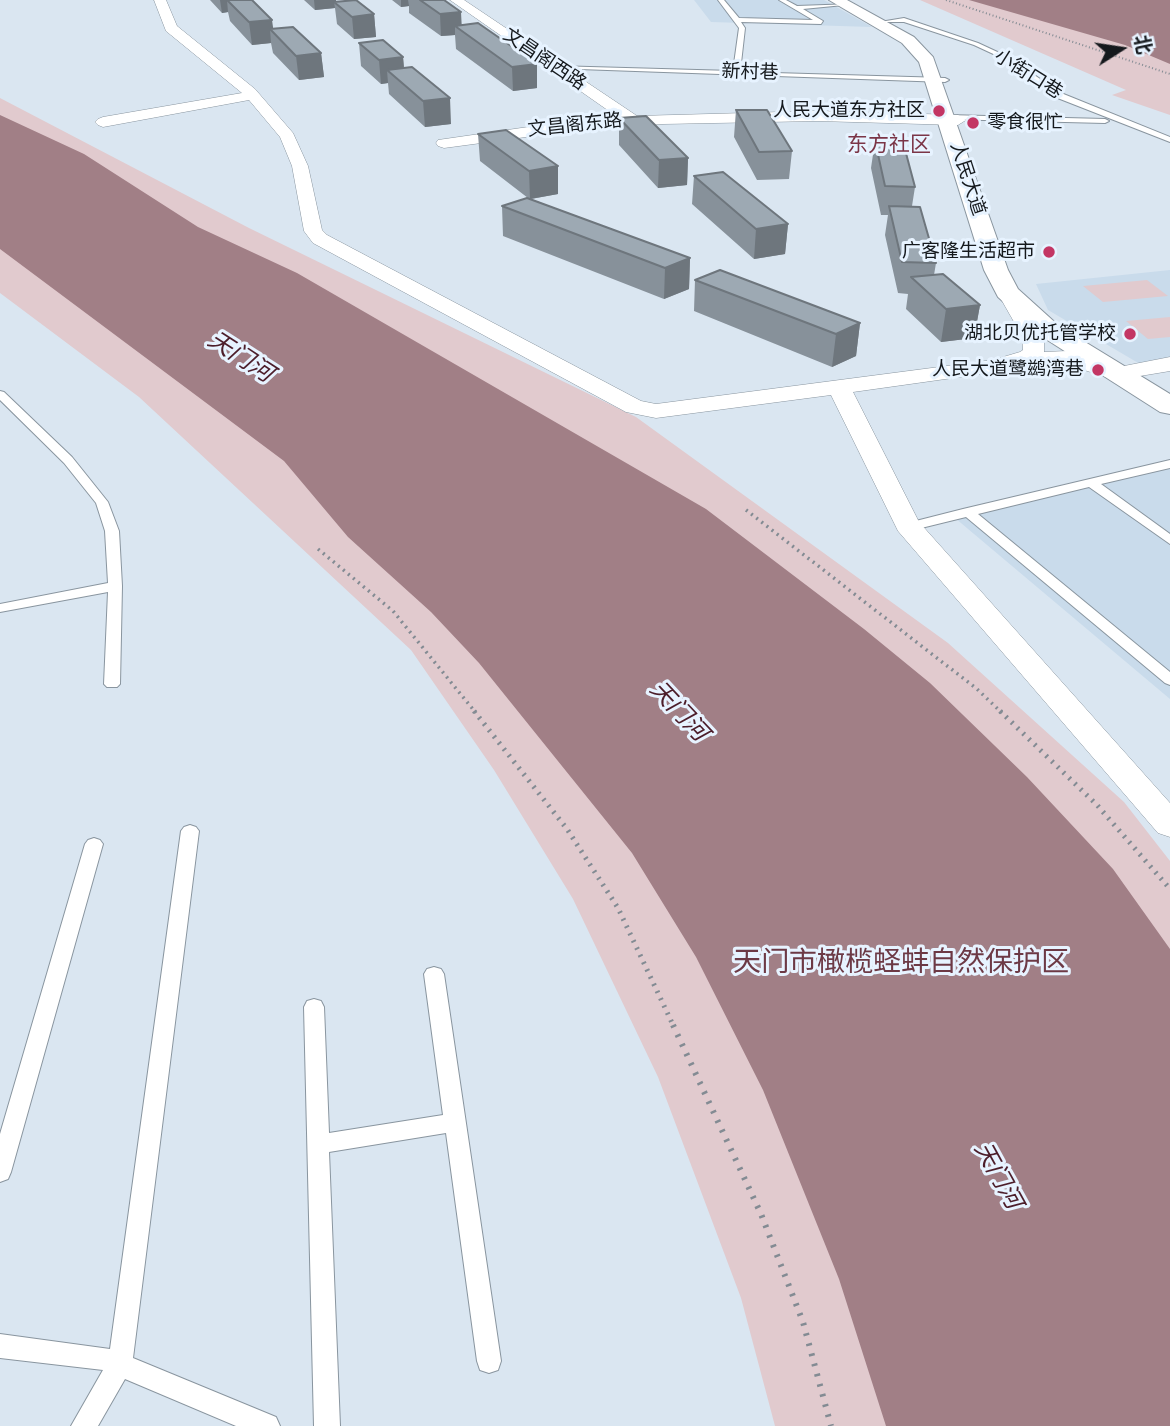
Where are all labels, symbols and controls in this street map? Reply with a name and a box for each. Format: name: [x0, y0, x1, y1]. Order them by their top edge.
north arrow: [1086, 14, 1156, 84]
street label: 文昌阁西路: [498, 24, 590, 96]
text: 北: [1129, 33, 1155, 56]
street label: 小街口巷: [990, 45, 1066, 105]
street label: 新村巷: [721, 61, 779, 85]
place label: 人民大道东方社区: [773, 100, 925, 122]
marker: 人民大道东方社区: [931, 103, 947, 119]
street label: 文昌阁东路: [527, 110, 623, 142]
place label: 零食很忙: [987, 112, 1063, 134]
marker: 零食很忙: [965, 115, 981, 131]
district label: 东方社区: [847, 133, 931, 159]
street label: 人民大道: [944, 139, 990, 219]
place label: 广客隆生活超市: [902, 241, 1035, 263]
marker: 广客隆生活超市: [1041, 244, 1057, 260]
place label: 湖北贝优托管学校: [964, 323, 1116, 345]
water label: 天门河: [202, 326, 278, 390]
marker: 湖北贝优托管学校: [1122, 326, 1138, 342]
place label: 人民大道鹭鹚湾巷: [932, 359, 1084, 381]
marker: 人民大道鹭鹚湾巷: [1090, 362, 1106, 378]
water label: 天门河: [643, 676, 713, 748]
park label: 天门市橄榄蛏蚌自然保护区: [733, 947, 1069, 981]
water label: 天门河: [967, 1138, 1027, 1214]

